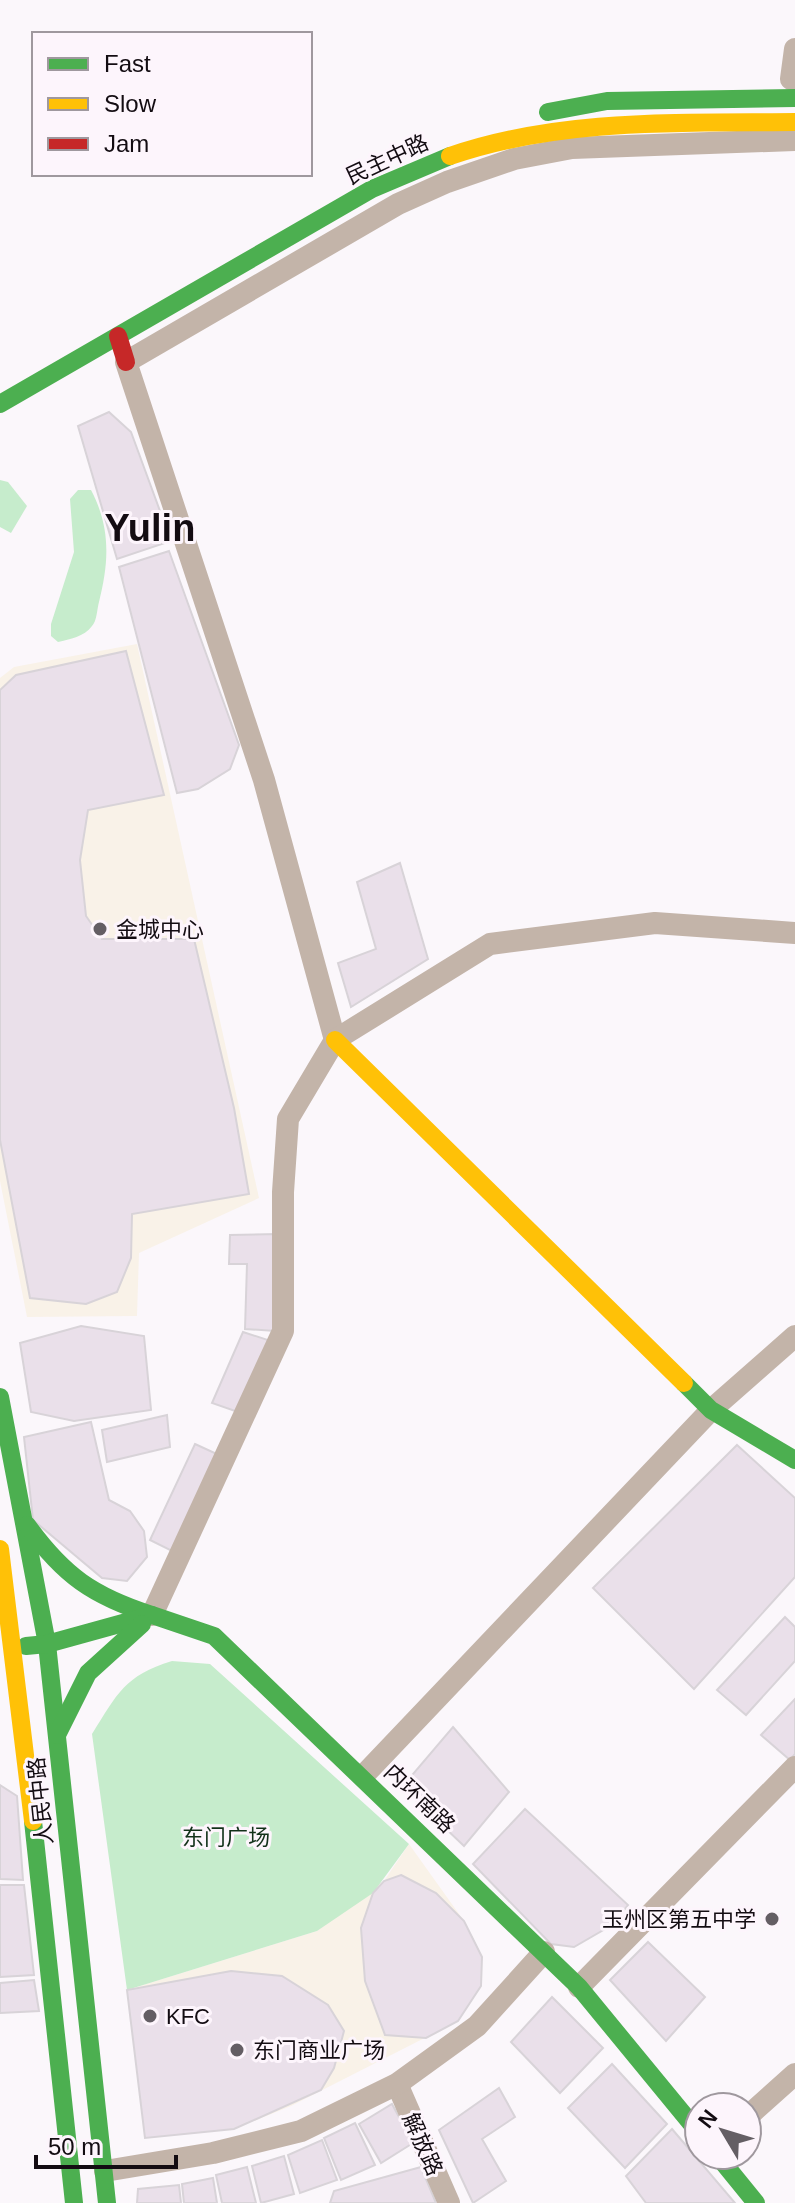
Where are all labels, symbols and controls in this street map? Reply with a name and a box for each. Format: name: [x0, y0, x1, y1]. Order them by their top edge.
legend: [32, 32, 312, 176]
text: Fast: [104, 50, 151, 77]
text: Slow: [104, 90, 157, 117]
text: Jam: [104, 130, 149, 157]
street label: 民主中路: [342, 130, 432, 189]
district label: Yulin: [105, 507, 195, 549]
place label: 金城中心: [116, 917, 204, 942]
marker: 金城中心: [91, 920, 109, 938]
street label: 人民中路: [23, 1756, 58, 1846]
street label: 内环南路: [379, 1759, 460, 1838]
park label: 东门广场: [182, 1825, 270, 1850]
place label: 玉州区第五中学: [602, 1907, 756, 1932]
marker: 玉州区第五中学: [763, 1910, 781, 1928]
place label: KFC: [166, 2004, 210, 2029]
marker: KFC: [141, 2007, 159, 2025]
place label: 东门商业广场: [253, 2038, 385, 2063]
marker: 东门商业广场: [228, 2041, 246, 2059]
north arrow: [683, 2091, 763, 2171]
text: N: [693, 2105, 722, 2133]
street label: 解放路: [398, 2109, 447, 2179]
scale bar: [36, 2119, 176, 2169]
text: 50 m: [48, 2133, 101, 2160]

